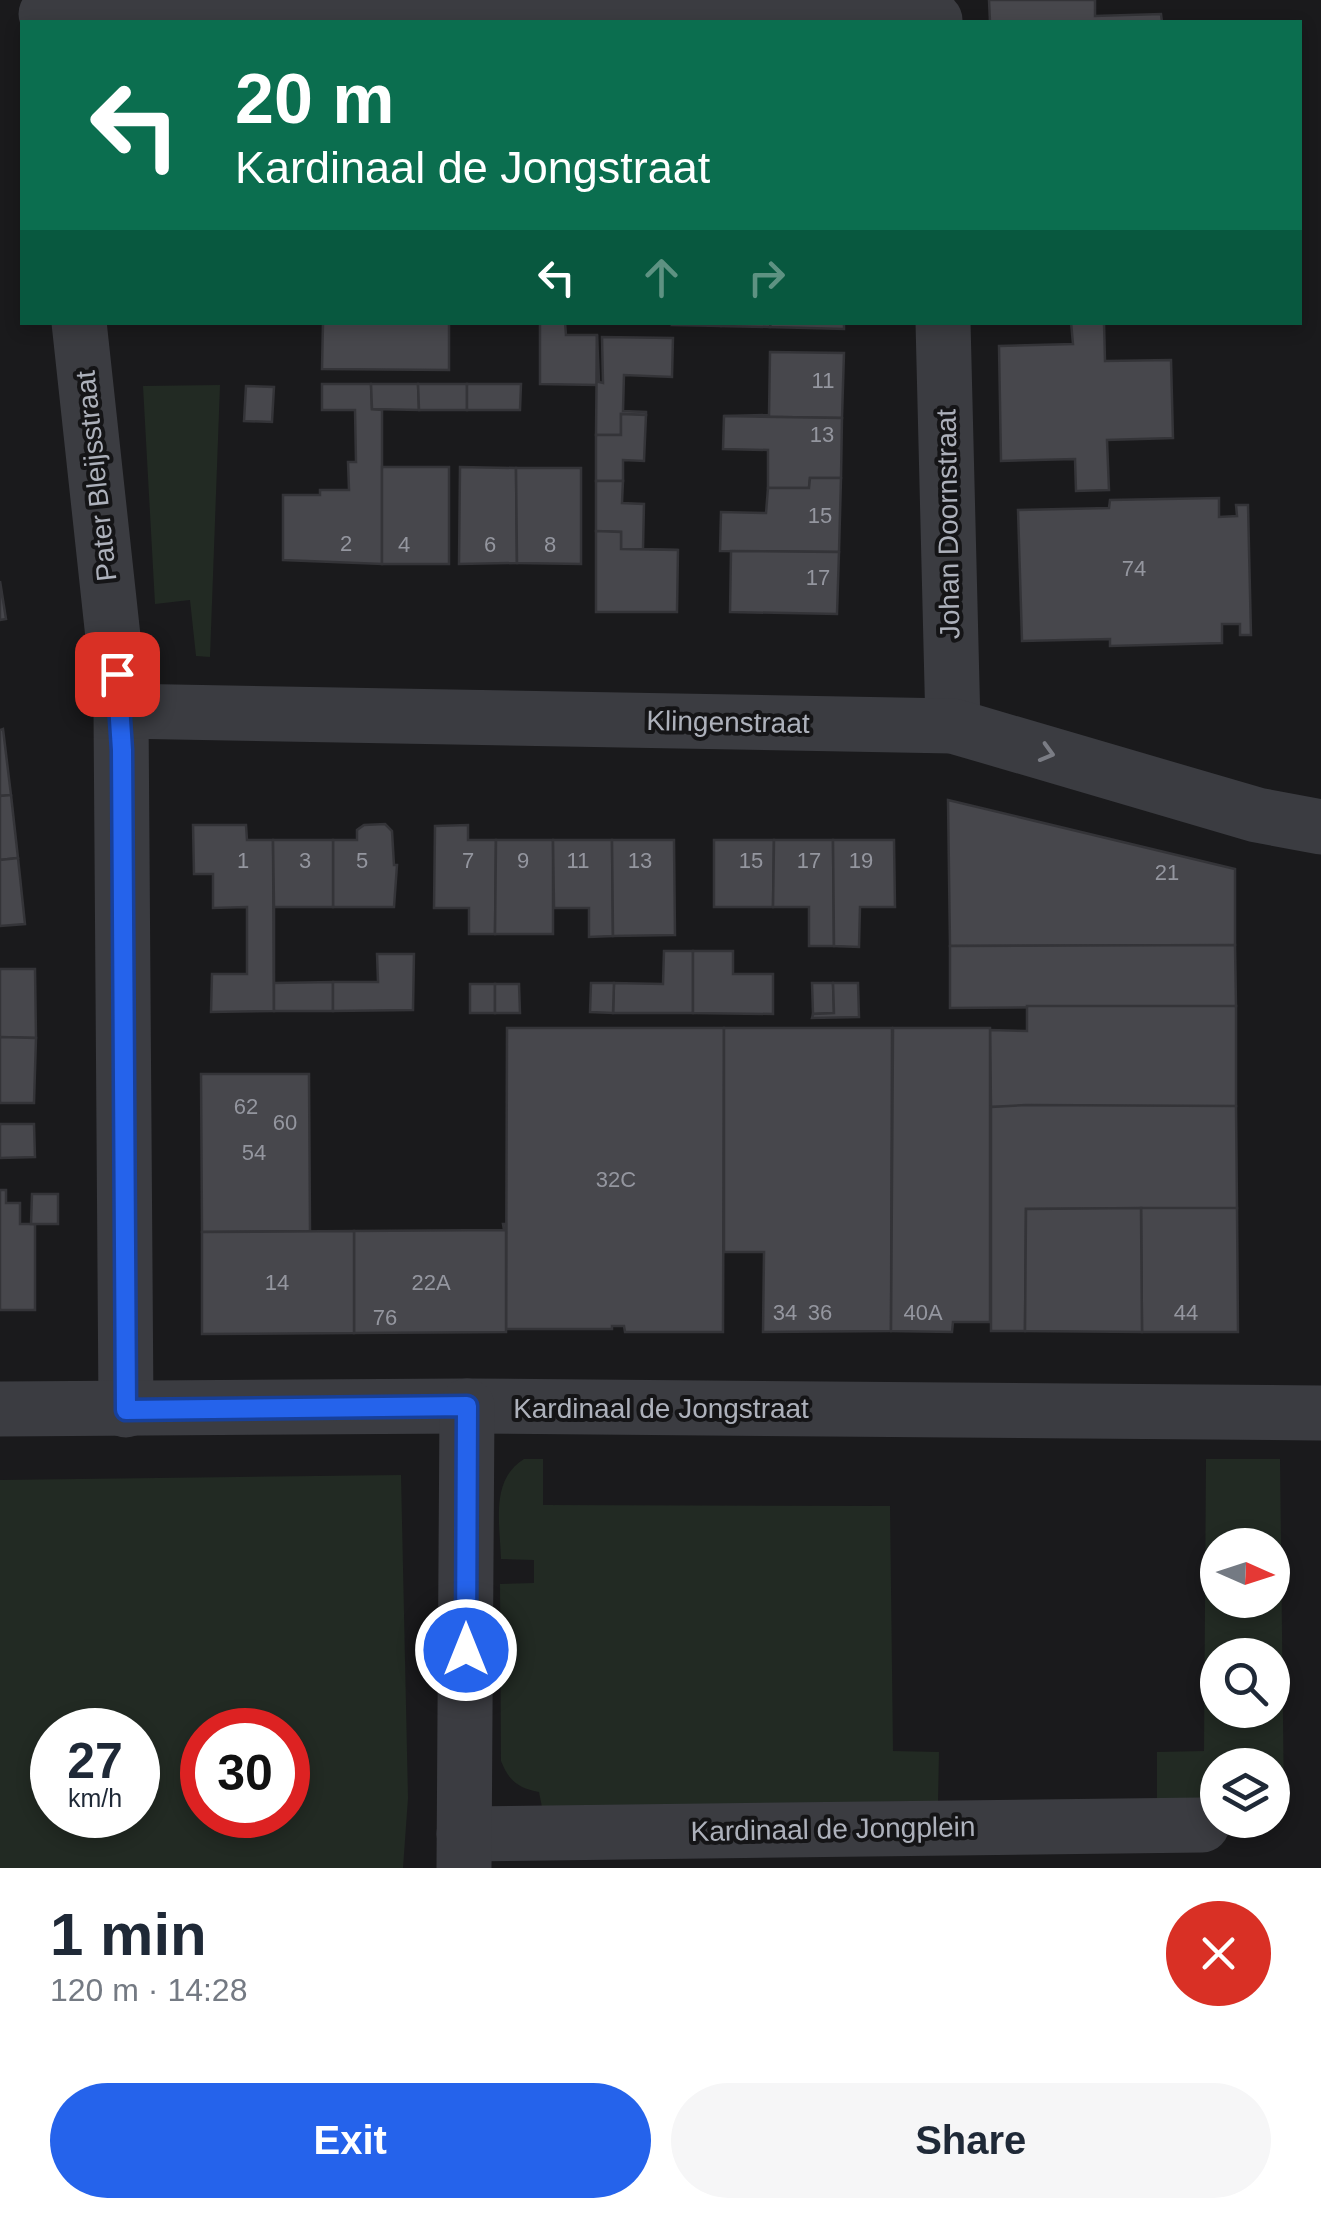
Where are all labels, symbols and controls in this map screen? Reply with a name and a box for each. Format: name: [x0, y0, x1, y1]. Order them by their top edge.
icon: left: [70, 60, 200, 190]
text: 20 m: [235, 60, 395, 138]
text: Kardinaal de Jongstraat: [235, 142, 710, 193]
icon: left: [529, 250, 584, 305]
icon: ahead: [634, 250, 689, 305]
icon: right: [739, 250, 794, 305]
house number: 11: [812, 368, 834, 393]
street label: Pater Bleijsstraat: [70, 369, 122, 583]
street label: Johan Doornstraat: [930, 408, 966, 639]
house number: 13: [810, 422, 834, 447]
house number: 15: [808, 503, 832, 528]
house number: 2: [340, 531, 352, 556]
house number: 4: [398, 532, 410, 557]
house number: 6: [484, 532, 496, 557]
house number: 8: [544, 532, 556, 557]
house number: 74: [1122, 556, 1146, 581]
house number: 17: [806, 565, 830, 590]
pin: [75, 632, 160, 717]
icon: arrive: [90, 647, 145, 702]
street label: Klingenstraat: [646, 705, 810, 739]
one-way arrow: [1038, 741, 1055, 762]
house number: 1: [237, 848, 249, 873]
house number: 3: [299, 848, 311, 873]
house number: 5: [356, 848, 368, 873]
house number: 7: [462, 848, 474, 873]
house number: 9: [517, 848, 529, 873]
house number: 11: [567, 848, 589, 873]
house number: 13: [628, 848, 652, 873]
house number: 15: [739, 848, 763, 873]
house number: 17: [797, 848, 821, 873]
house number: 19: [849, 848, 873, 873]
house number: 21: [1155, 860, 1179, 885]
house number: 62: [234, 1094, 258, 1119]
house number: 60: [273, 1110, 297, 1135]
house number: 54: [242, 1140, 266, 1165]
house number: 32C: [596, 1167, 636, 1192]
house number: 14: [265, 1270, 289, 1295]
house number: 22A: [411, 1270, 451, 1295]
house number: 34: [773, 1300, 797, 1325]
house number: 36: [808, 1300, 832, 1325]
house number: 40A: [903, 1300, 943, 1325]
house number: 44: [1174, 1300, 1198, 1325]
house number: 76: [373, 1305, 397, 1330]
street label: Kardinaal de Jongstraat: [513, 1393, 809, 1424]
north arrow: [1200, 1528, 1290, 1618]
map controls: [1200, 1528, 1290, 1838]
position arrow: [414, 1598, 518, 1702]
button: search: [1200, 1638, 1290, 1728]
speed limit sign: 30: [180, 1708, 310, 1838]
text: 27: [67, 1733, 123, 1789]
button: layers: [1200, 1748, 1290, 1838]
text: km/h: [68, 1784, 122, 1812]
street label: Kardinaal de Jongplein: [690, 1811, 976, 1847]
text: 1 min: [50, 1901, 207, 1968]
button: close: [1166, 1901, 1271, 2006]
text: 120 m · 14:28: [50, 1972, 247, 2008]
button: Exit: [50, 2083, 651, 2198]
button: Share: [671, 2083, 1271, 2198]

